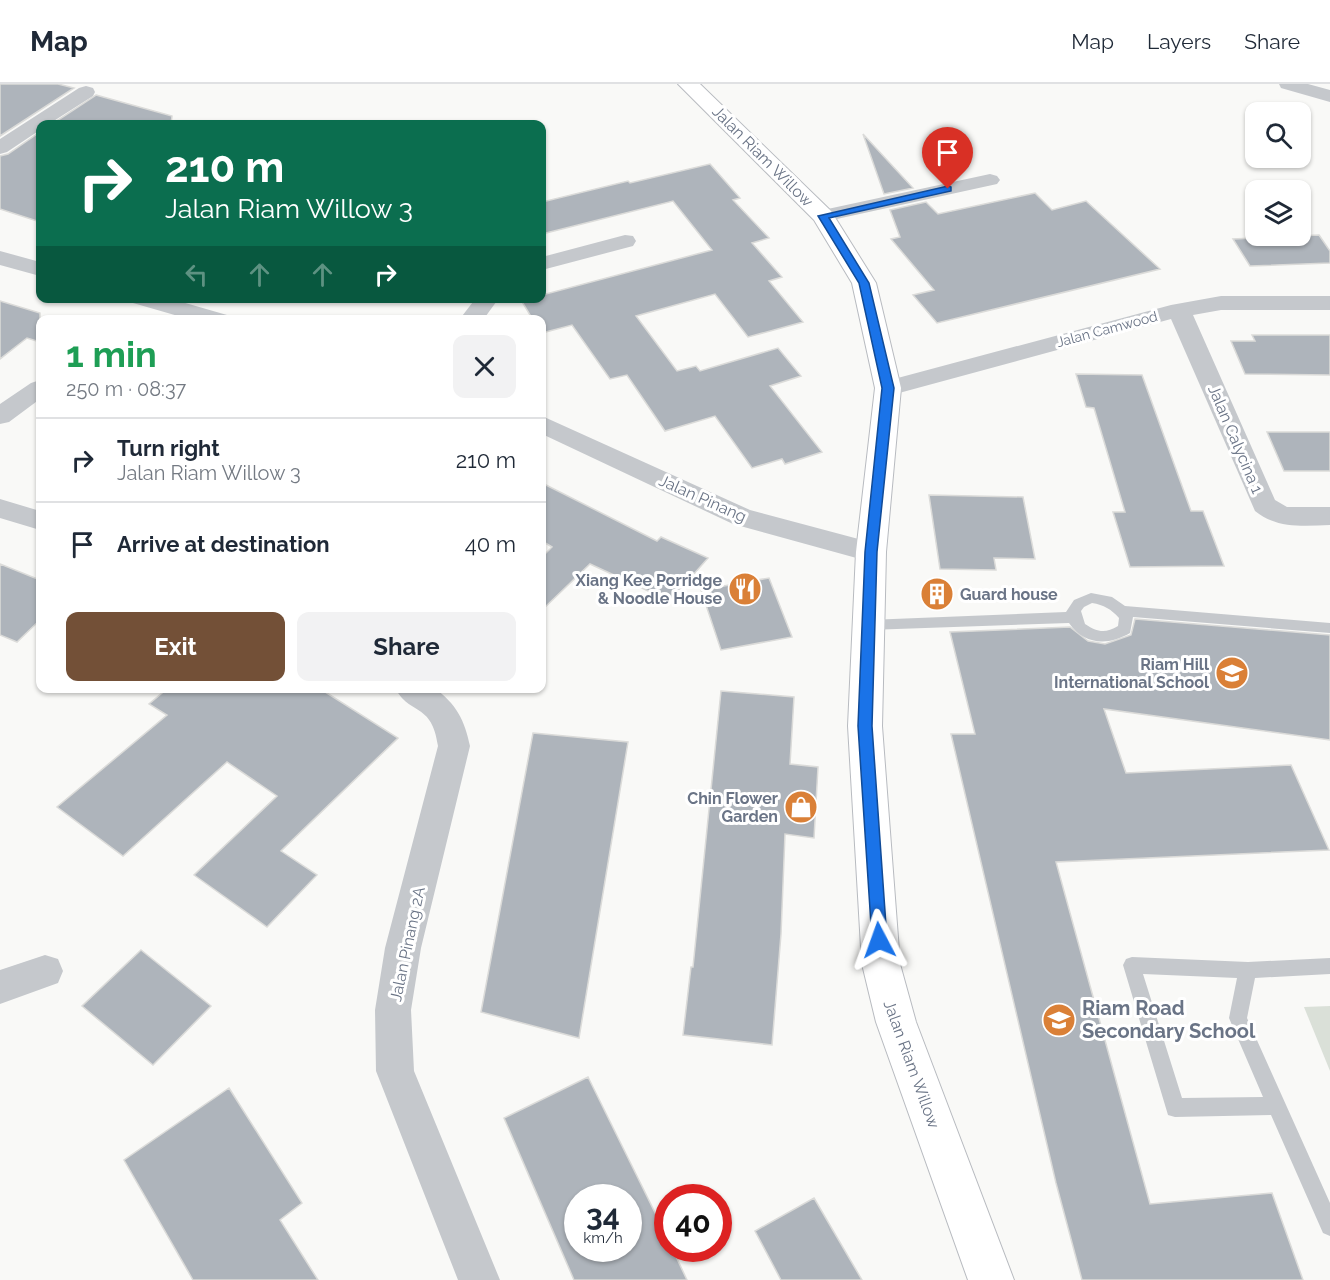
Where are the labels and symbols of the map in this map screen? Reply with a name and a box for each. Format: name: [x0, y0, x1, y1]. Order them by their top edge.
street label: Jalan Riam Willow: [708, 102, 817, 211]
pin: [922, 127, 973, 189]
street label: Jalan Camwood: [1055, 308, 1159, 350]
street label: Jalan Calycina 1: [1204, 382, 1267, 497]
street label: Jalan Pinang: [656, 471, 749, 526]
place label: Xiang Kee Porridge & Noodle House: [575, 571, 722, 608]
restaurant icon: Xiang Kee Porridge & Noodle House: [727, 571, 763, 607]
building icon: Guard house: [919, 576, 955, 612]
place label: Guard house: [960, 585, 1058, 604]
place label: Riam Hill International School: [1054, 655, 1210, 692]
school or university icon: Riam Hill International School: [1214, 655, 1250, 691]
place label: Chin Flower Garden: [687, 789, 778, 826]
shop icon: Chin Flower Garden: [783, 789, 819, 825]
street label: Jalan Pinang 2A: [386, 885, 429, 1003]
position arrow: [847, 908, 911, 972]
place label: Riam Road Secondary School: [1082, 996, 1256, 1043]
street label: Jalan Riam Willow: [880, 998, 943, 1131]
school or university icon: Riam Road Secondary School: [1041, 1002, 1077, 1038]
speed limit sign: 40: [654, 1184, 732, 1262]

